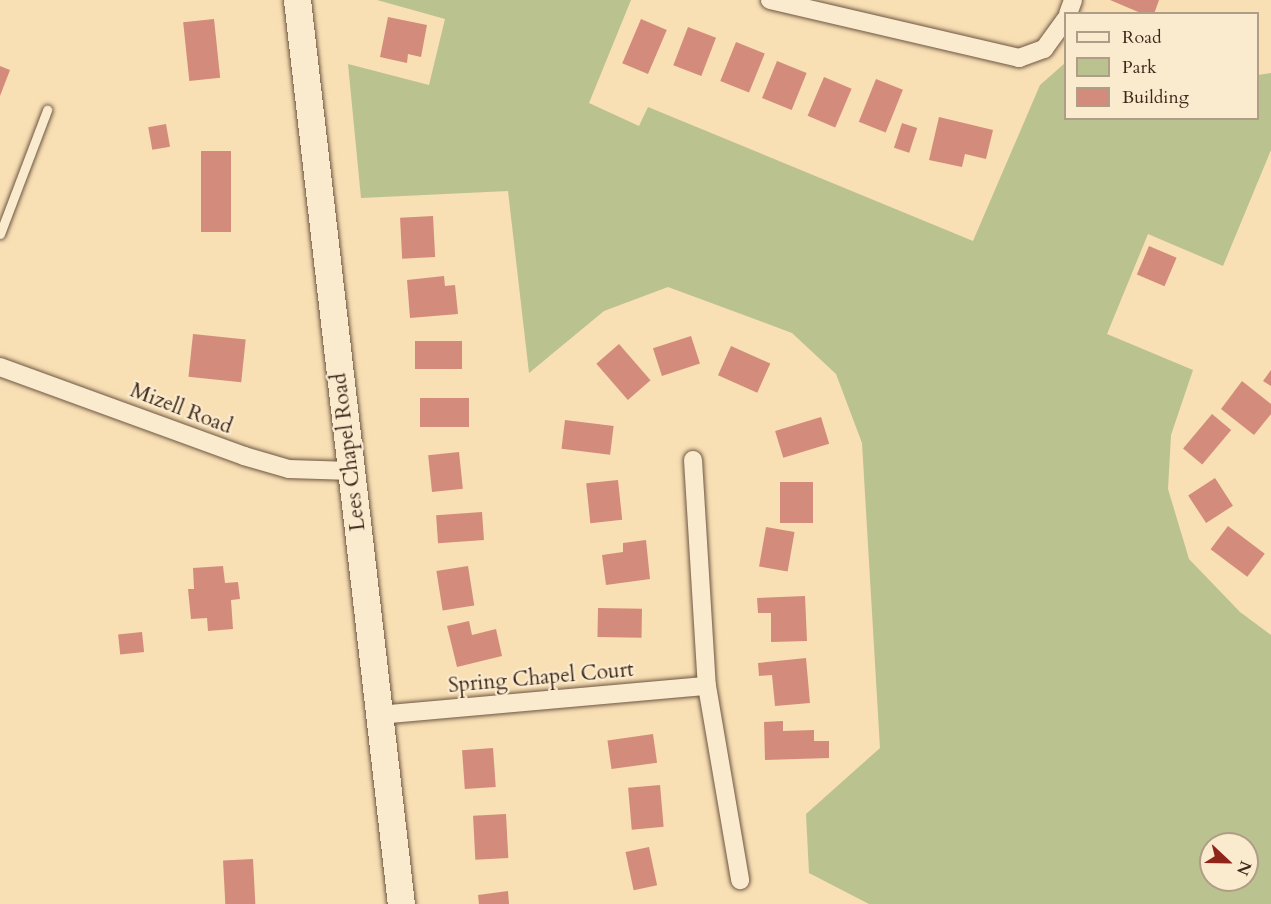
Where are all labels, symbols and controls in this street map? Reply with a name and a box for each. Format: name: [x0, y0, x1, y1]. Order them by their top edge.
legend: [1064, 12, 1259, 120]
text: Road: [1122, 25, 1162, 50]
text: Park: [1122, 55, 1157, 80]
text: Building: [1122, 85, 1189, 110]
street label: Lees Chapel Road: [327, 372, 371, 532]
street label: Mizell Road: [126, 378, 236, 440]
street label: Spring Chapel Court: [447, 657, 635, 699]
north arrow: [1199, 832, 1259, 892]
text: N: [1231, 857, 1257, 879]

